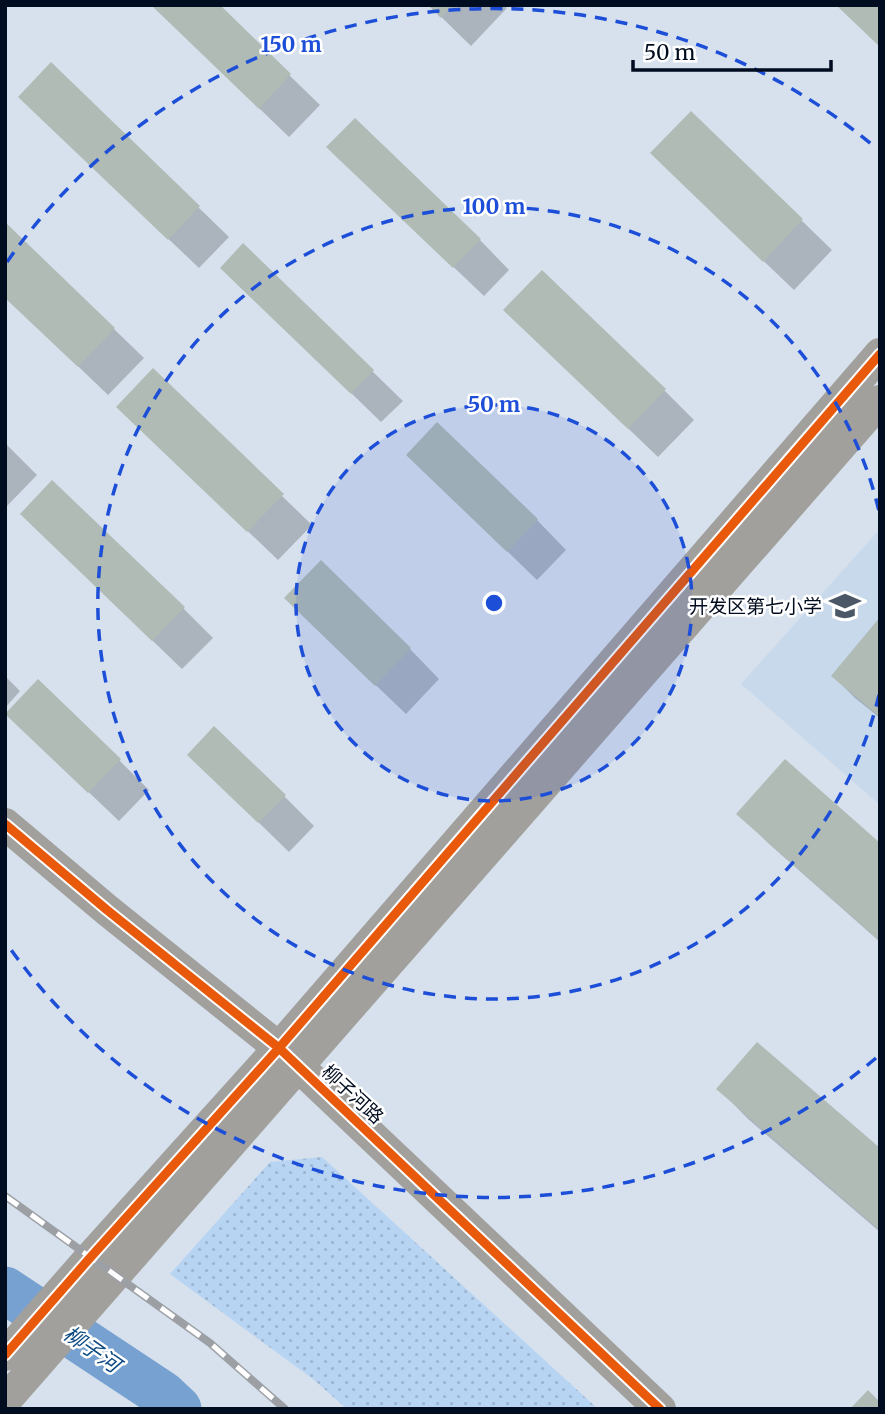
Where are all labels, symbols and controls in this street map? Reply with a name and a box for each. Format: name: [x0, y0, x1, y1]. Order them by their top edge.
scale bar: [633, 28, 831, 72]
text: 150 m: [260, 31, 322, 58]
text: 50 m: [644, 39, 695, 66]
text: 100 m: [463, 193, 525, 220]
text: 50 m: [468, 391, 520, 418]
school or university icon: 开发区第七小学: [828, 589, 862, 623]
centre of rings: [482, 591, 506, 615]
place label: 开发区第七小学: [689, 594, 822, 618]
street label: 柳子河路: [317, 1059, 389, 1129]
water label: 柳子河: [58, 1320, 129, 1380]

